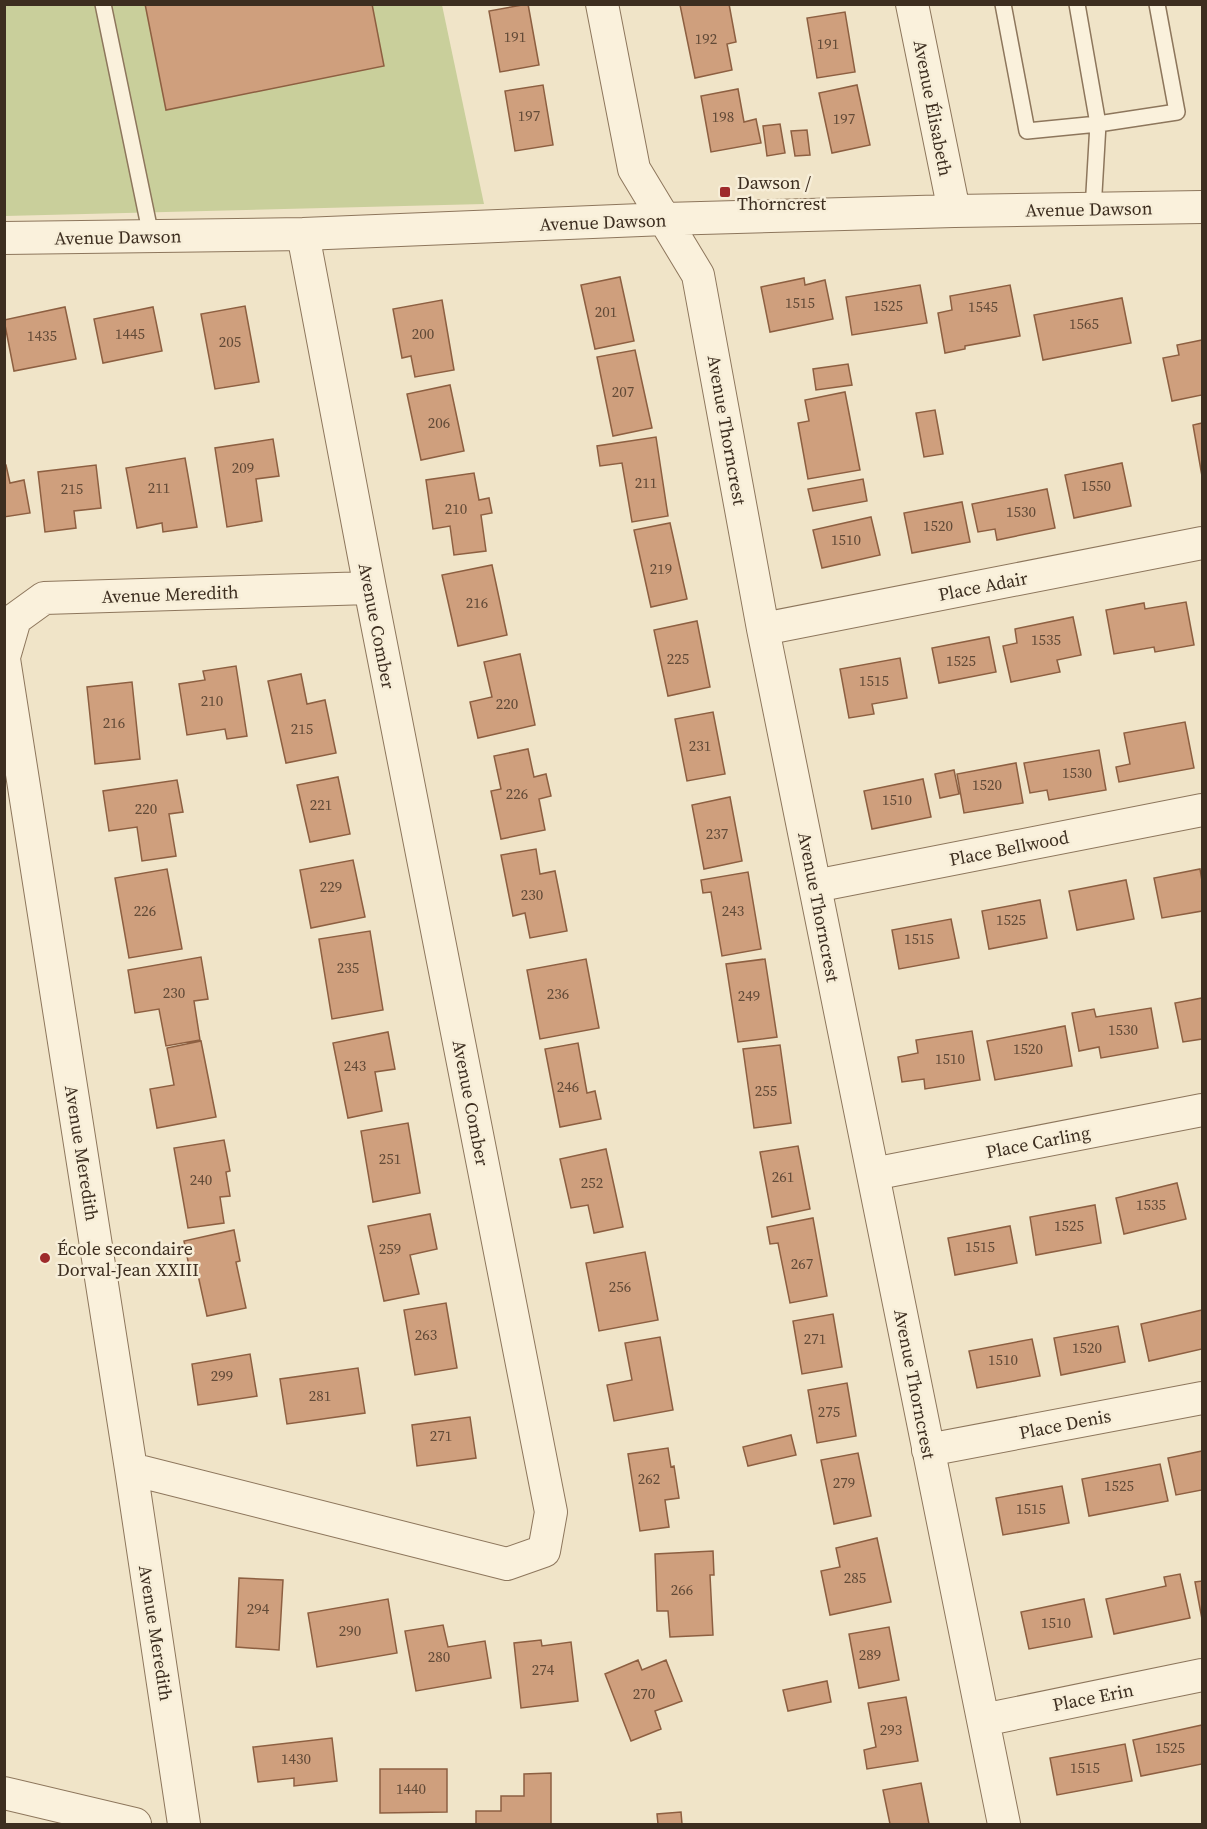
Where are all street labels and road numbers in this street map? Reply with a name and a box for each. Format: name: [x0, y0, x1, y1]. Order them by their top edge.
street label: Avenue Élisabeth: [908, 38, 958, 178]
street label: Avenue Dawson: [1025, 195, 1153, 223]
street label: Avenue Dawson: [539, 207, 667, 237]
street label: Avenue Dawson: [54, 223, 182, 251]
street label: Avenue Thorncrest: [701, 353, 753, 507]
street label: Avenue Comber: [353, 561, 402, 692]
street label: Place Adair: [936, 565, 1030, 607]
street label: Avenue Meredith: [101, 579, 239, 609]
street label: Place Bellwood: [947, 824, 1071, 872]
street label: Avenue Thorncrest: [792, 830, 846, 984]
street label: Avenue Comber: [447, 1038, 496, 1169]
street label: Avenue Meredith: [59, 1083, 105, 1223]
street label: Place Carling: [984, 1120, 1092, 1164]
street label: Avenue Thorncrest: [888, 1307, 942, 1461]
street label: Place Denis: [1017, 1403, 1113, 1445]
street label: Avenue Meredith: [133, 1563, 179, 1703]
street label: Place Erin: [1050, 1677, 1136, 1717]

